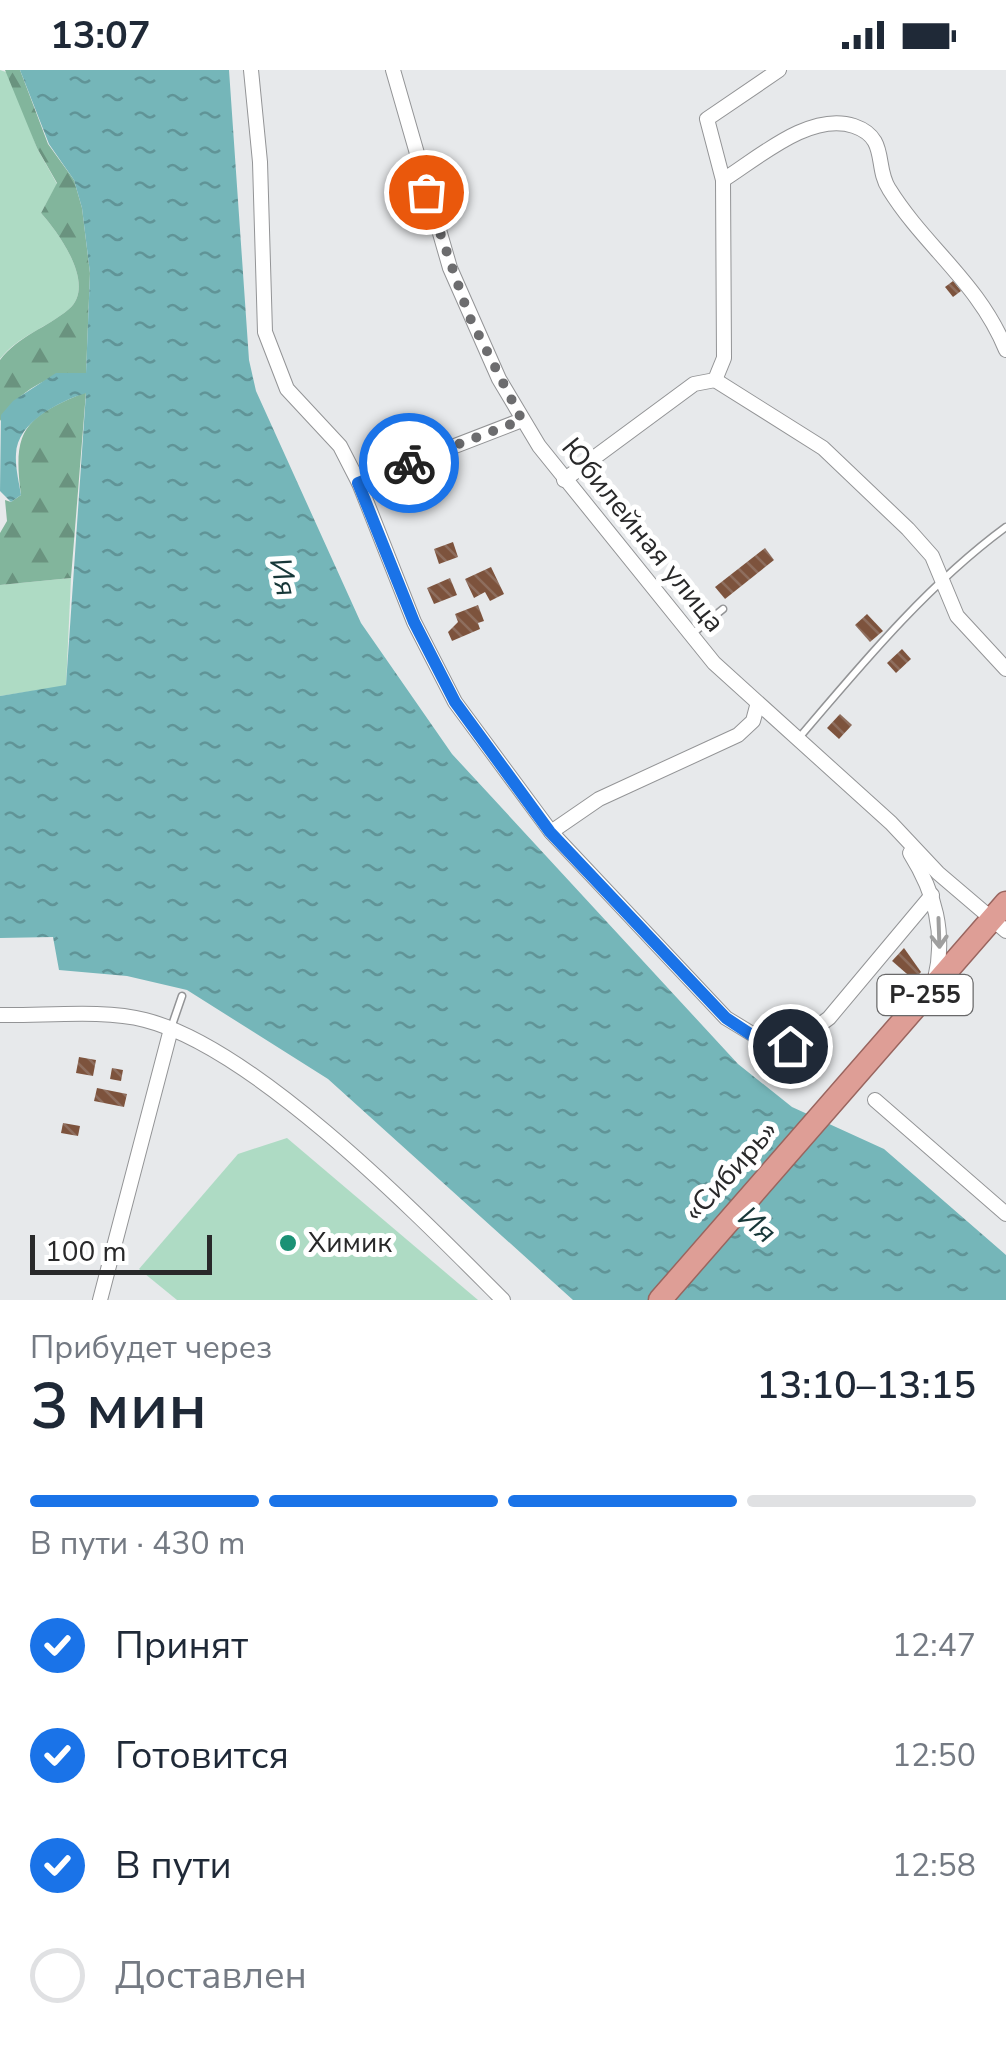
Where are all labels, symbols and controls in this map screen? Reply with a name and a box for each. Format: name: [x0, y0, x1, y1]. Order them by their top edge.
text: 13:07: [50, 10, 151, 61]
pin: [384, 150, 469, 235]
icon: bag: [399, 165, 454, 220]
courier: [359, 413, 459, 513]
street label: Юбилейная улица: [553, 430, 733, 640]
icon: bike: [382, 436, 437, 491]
water label: Ия: [259, 554, 307, 600]
one-way arrow: [929, 917, 948, 949]
road number: Р-255: [878, 975, 972, 1015]
pin: [748, 1004, 833, 1089]
icon: home: [763, 1019, 818, 1074]
street label: «Сибирь»: [675, 1112, 787, 1230]
water label: Ия: [729, 1197, 785, 1253]
place label: Химик: [308, 1224, 392, 1262]
scale bar: [30, 1230, 212, 1274]
marker: Химик: [277, 1232, 299, 1254]
text: 100 m: [45, 1233, 127, 1271]
text: Прибудет через: [30, 1326, 272, 1369]
text: 13:10–13:15: [757, 1360, 976, 1411]
text: 3 мин: [30, 1362, 207, 1451]
text: В пути · 430 m: [30, 1522, 245, 1565]
icon: check: [30, 1618, 85, 1673]
text: Принят: [115, 1620, 248, 1671]
text: 12:47: [892, 1624, 976, 1667]
icon: check: [30, 1728, 85, 1783]
text: Готовится: [115, 1730, 289, 1781]
text: 12:50: [892, 1734, 976, 1777]
icon: check: [30, 1838, 85, 1893]
text: В пути: [115, 1840, 232, 1891]
text: 12:58: [892, 1844, 976, 1887]
text: Доставлен: [115, 1950, 307, 2001]

